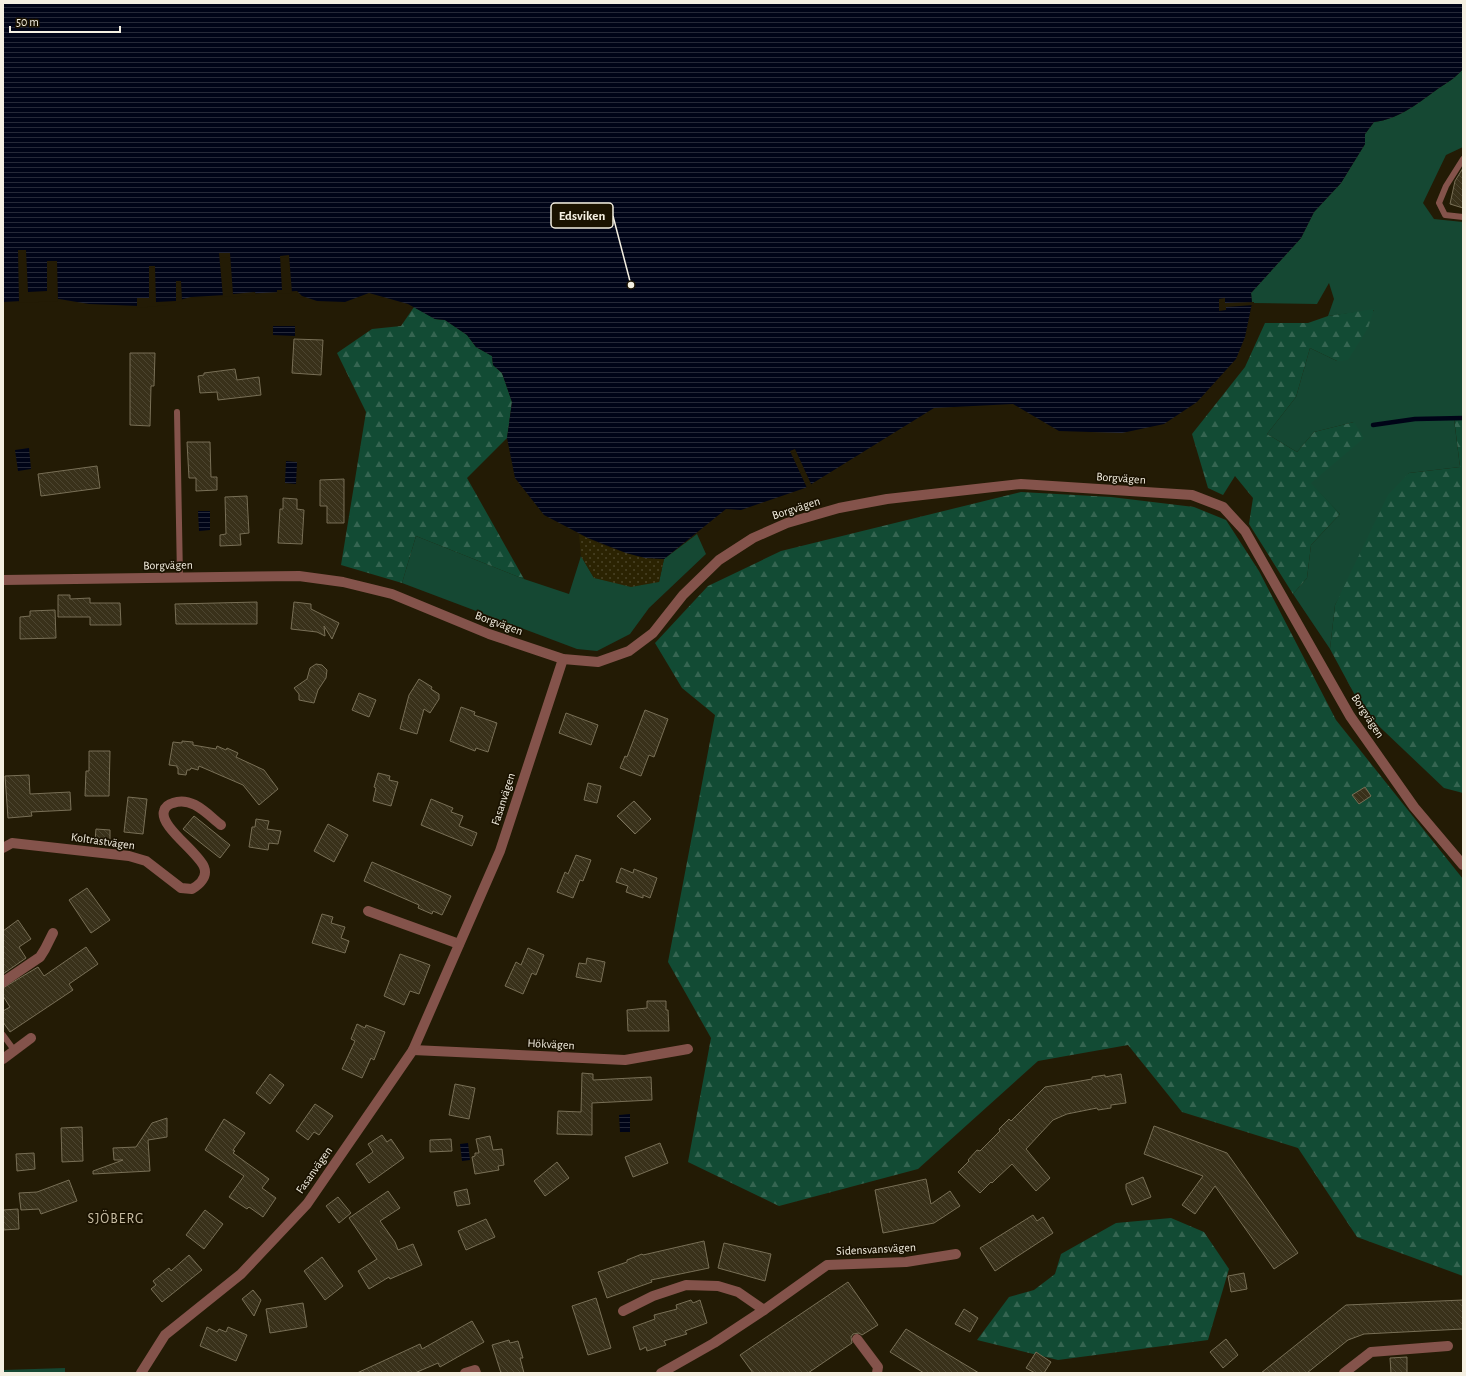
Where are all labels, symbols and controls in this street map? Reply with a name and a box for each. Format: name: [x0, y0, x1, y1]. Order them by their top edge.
scale bar: [10, 8, 120, 34]
text: 50 m: [16, 16, 39, 28]
callout: Edsviken: [551, 203, 613, 228]
text: Edsviken: [559, 210, 605, 223]
street label: Borgvägen: [1096, 470, 1146, 486]
street label: Borgvägen: [770, 495, 822, 521]
street label: Borgvägen: [143, 559, 193, 571]
street label: Borgvägen: [474, 609, 524, 637]
street label: Borgvägen: [1349, 692, 1387, 740]
street label: Fasanvägen: [489, 771, 517, 827]
street label: Koltrastvägen: [70, 831, 136, 851]
street label: Hökvägen: [527, 1037, 575, 1051]
street label: Fasanvägen: [294, 1144, 334, 1196]
district label: SJÖBERG: [88, 1209, 144, 1226]
street label: Sidensvansvägen: [836, 1241, 916, 1257]

